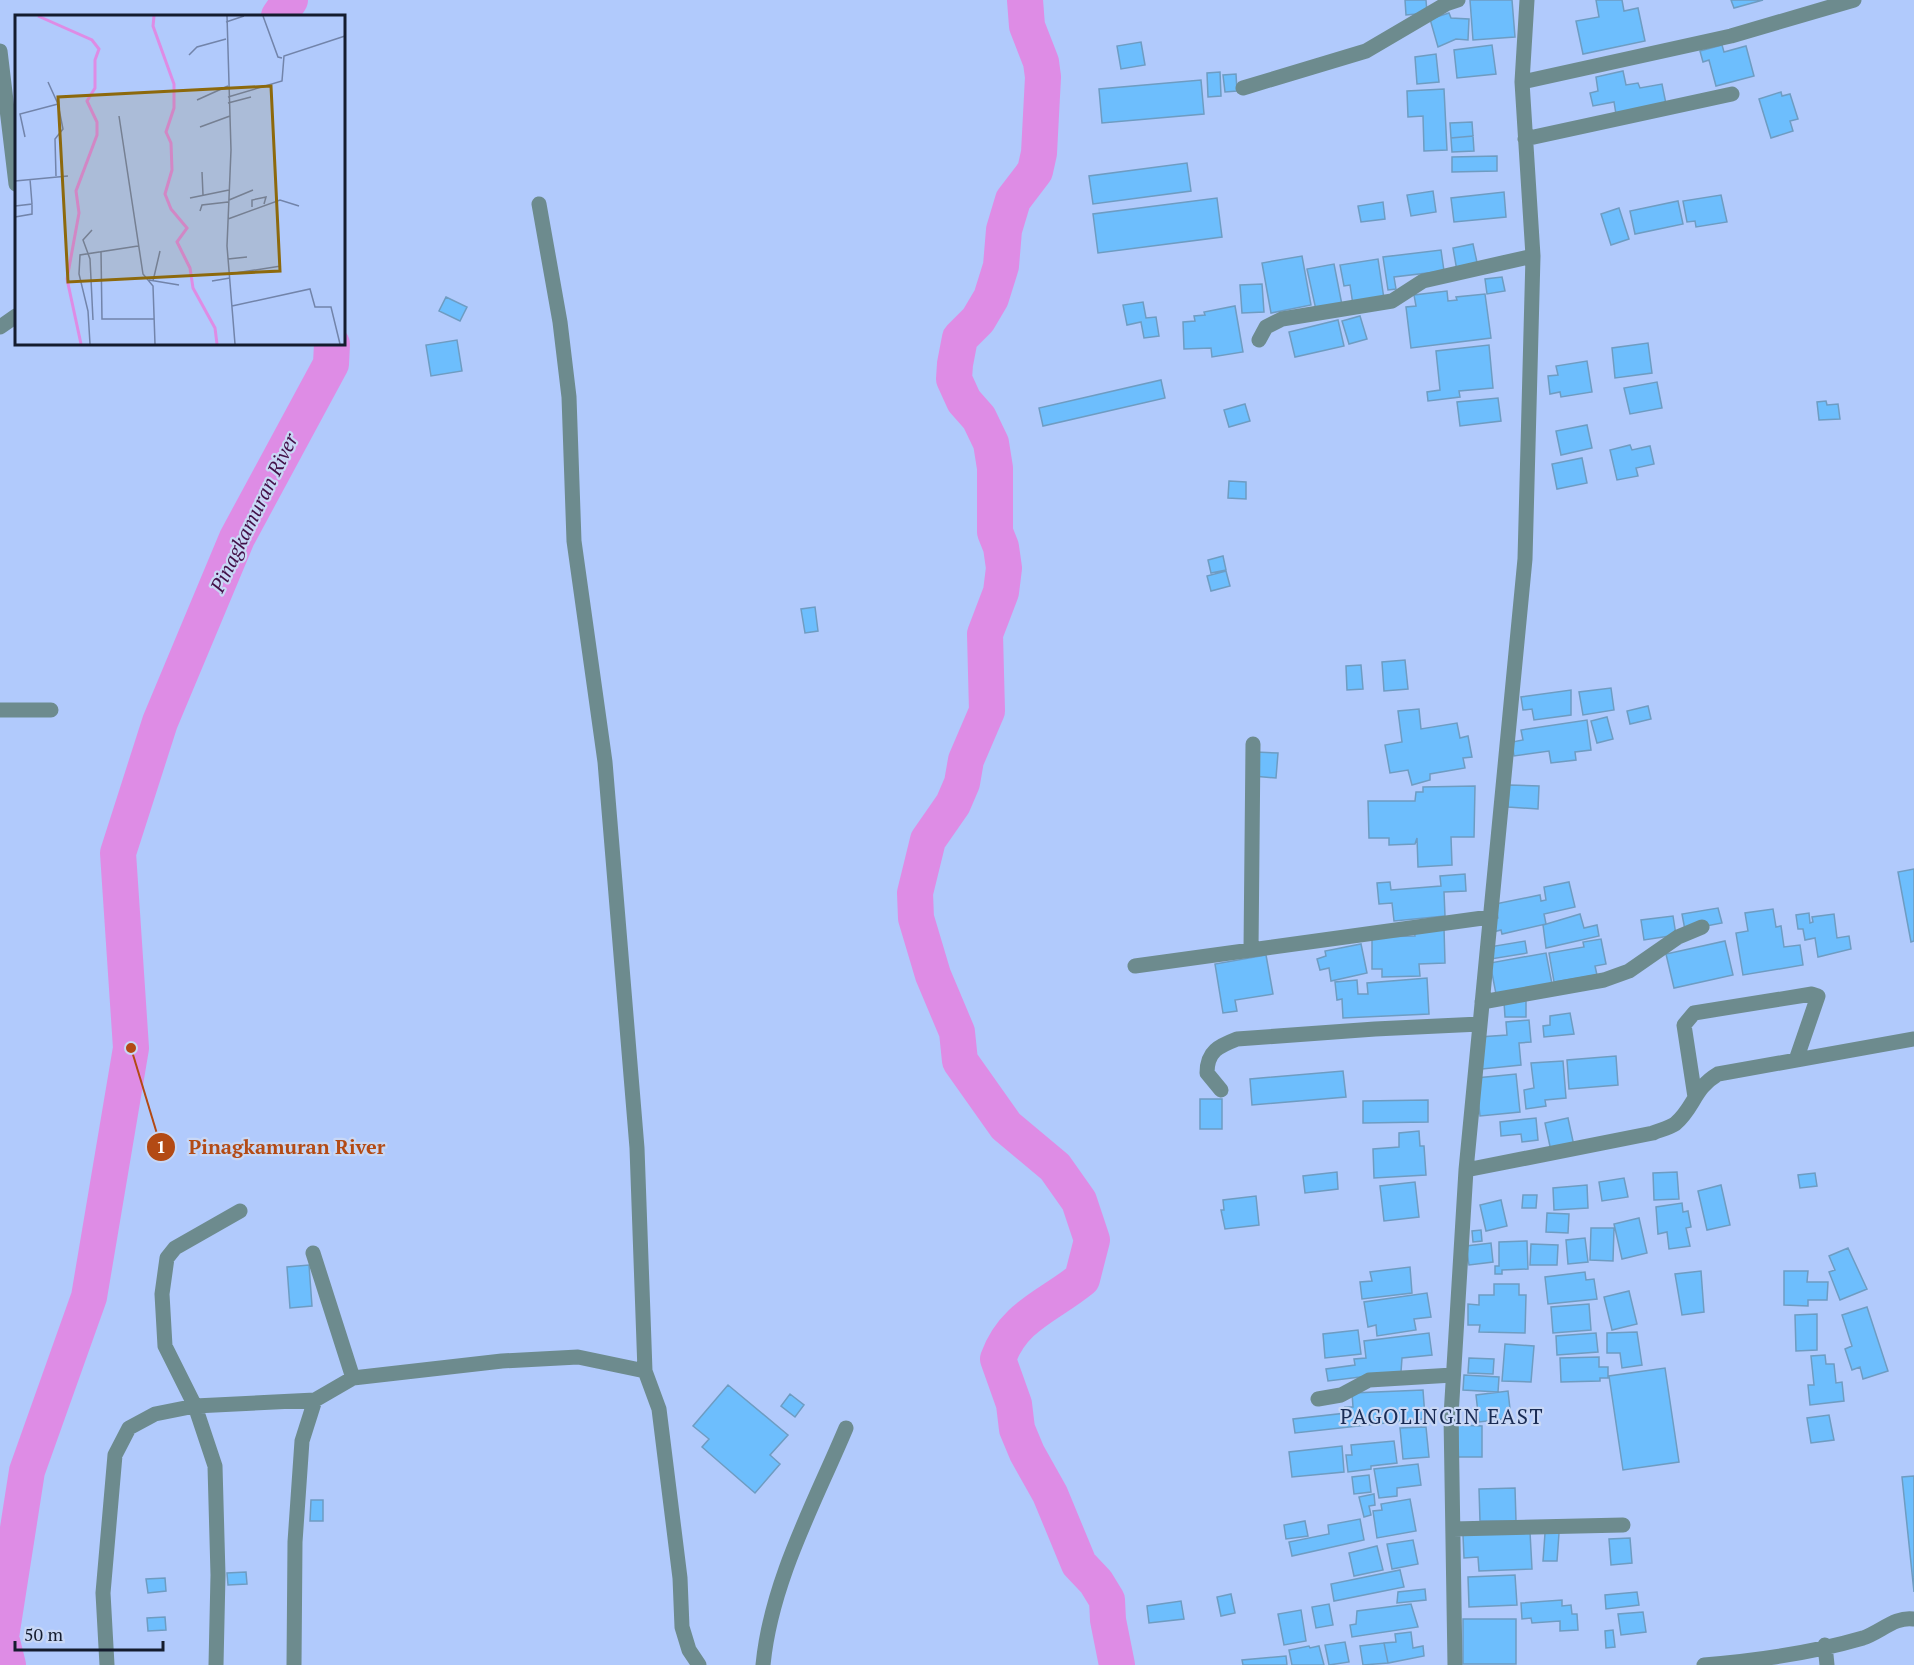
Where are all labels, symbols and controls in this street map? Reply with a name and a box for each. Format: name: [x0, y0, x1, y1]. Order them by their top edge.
inset map: [15, 15, 345, 345]
water label: Pinagkamuran River: [203, 428, 304, 598]
callout: Pinagkamuran River: [146, 1128, 397, 1166]
text: Pinagkamuran River: [189, 1133, 386, 1160]
text: 1: [156, 1134, 166, 1158]
district label: PAGOLINGIN EAST: [1340, 1402, 1544, 1430]
scale bar: [15, 1614, 164, 1652]
text: 50 m: [24, 1622, 64, 1646]

